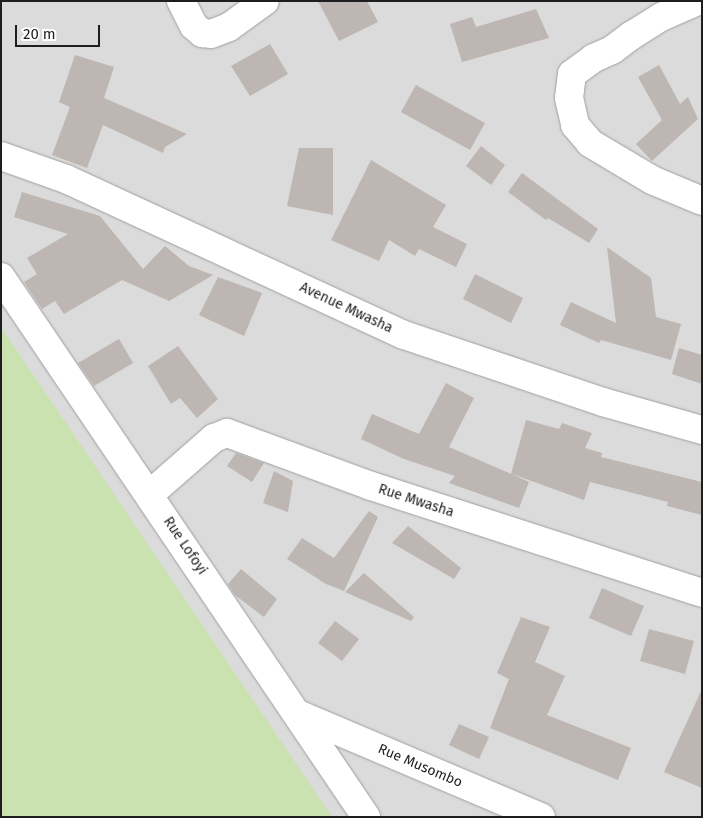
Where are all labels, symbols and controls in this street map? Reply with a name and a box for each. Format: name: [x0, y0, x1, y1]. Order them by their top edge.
scale bar: [18, 15, 102, 47]
text: 20 m: [23, 25, 56, 43]
street label: Avenue Mwasha: [297, 279, 395, 337]
street label: Rue Mwasha: [376, 481, 456, 521]
street label: Rue Lofoyi: [160, 514, 210, 578]
street label: Rue Musombo: [375, 741, 465, 791]

